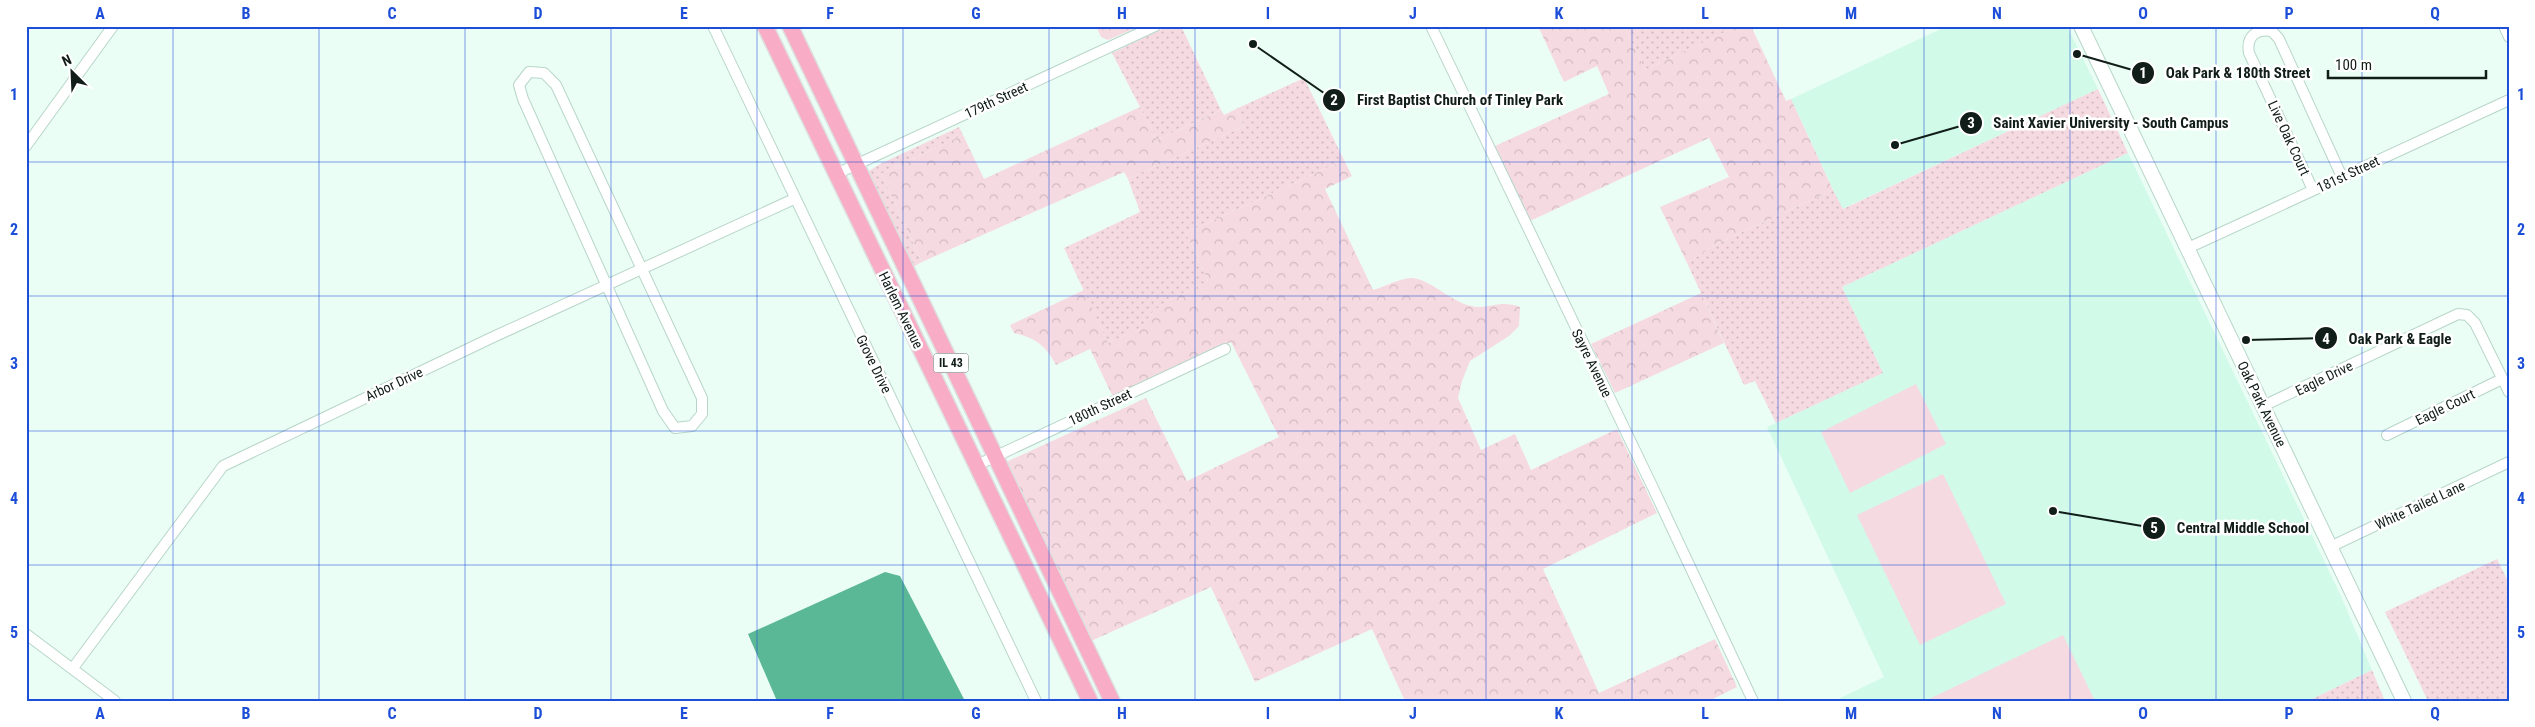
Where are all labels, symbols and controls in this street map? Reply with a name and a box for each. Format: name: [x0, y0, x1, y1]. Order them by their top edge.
text: A: [95, 4, 105, 23]
text: B: [242, 4, 251, 23]
text: C: [387, 4, 397, 23]
text: D: [533, 4, 543, 23]
text: E: [680, 4, 688, 23]
text: F: [826, 4, 834, 23]
text: G: [971, 4, 981, 23]
text: H: [1117, 4, 1127, 23]
text: I: [1266, 4, 1270, 23]
text: J: [1409, 4, 1417, 23]
text: K: [1555, 4, 1564, 23]
text: L: [1701, 4, 1709, 23]
text: M: [1845, 4, 1857, 23]
text: N: [1992, 4, 2002, 23]
text: O: [2138, 4, 2148, 23]
text: P: [2284, 4, 2294, 23]
text: Q: [2430, 4, 2440, 23]
north arrow: [48, 48, 98, 98]
scale bar: [2328, 48, 2485, 80]
text: N: [60, 51, 74, 69]
text: 100 m: [2335, 56, 2372, 74]
callout: Oak Park & 180th Street: [2131, 58, 2320, 88]
text: 1: [2139, 64, 2147, 82]
text: Oak Park & 180th Street: [2166, 64, 2311, 82]
street label: 179th Street: [962, 78, 1030, 122]
text: 1: [10, 85, 18, 104]
callout: First Baptist Church of Tinley Park: [1322, 85, 1574, 115]
text: 1: [2517, 85, 2525, 104]
text: 2: [1330, 91, 1338, 109]
text: First Baptist Church of Tinley Park: [1357, 91, 1564, 109]
street label: Live Oak Court: [2265, 98, 2313, 178]
callout: Saint Xavier University - South Campus: [1959, 108, 2239, 138]
text: 3: [1967, 114, 1975, 132]
text: Saint Xavier University - South Campus: [1993, 114, 2229, 132]
street label: 181st Street: [2314, 153, 2382, 195]
text: 2: [10, 220, 18, 239]
text: 2: [2517, 220, 2525, 239]
street label: Harlem Avenue: [876, 269, 927, 351]
callout: Oak Park & Eagle: [2314, 323, 2462, 353]
street label: Sayre Avenue: [1569, 326, 1616, 400]
text: 4: [2322, 330, 2330, 348]
text: Oak Park & Eagle: [2349, 330, 2451, 348]
street label: Grove Drive: [853, 332, 895, 396]
road number: IL 43: [934, 353, 968, 372]
text: 3: [10, 354, 18, 373]
text: 3: [2517, 354, 2525, 373]
street label: Eagle Drive: [2293, 357, 2356, 399]
street label: Oak Park Avenue: [2234, 359, 2290, 450]
street label: Arbor Drive: [363, 364, 426, 404]
street label: 180th Street: [1066, 385, 1134, 429]
street label: Eagle Court: [2413, 386, 2477, 428]
street label: White Tailed Lane: [2373, 477, 2468, 533]
text: 4: [10, 489, 18, 508]
text: 4: [2517, 489, 2525, 508]
callout: Central Middle School: [2142, 513, 2319, 543]
text: 5: [2150, 519, 2158, 537]
text: Central Middle School: [2177, 519, 2309, 537]
text: 5: [10, 623, 18, 642]
text: 5: [2517, 623, 2525, 642]
text: A: [95, 704, 105, 723]
text: B: [242, 704, 251, 723]
text: C: [387, 704, 397, 723]
text: D: [533, 704, 543, 723]
text: E: [680, 704, 688, 723]
text: F: [826, 704, 834, 723]
text: G: [971, 704, 981, 723]
text: H: [1117, 704, 1127, 723]
text: I: [1266, 704, 1270, 723]
text: J: [1409, 704, 1417, 723]
text: K: [1555, 704, 1564, 723]
text: L: [1701, 704, 1709, 723]
text: M: [1845, 704, 1857, 723]
text: N: [1992, 704, 2002, 723]
text: O: [2138, 704, 2148, 723]
text: P: [2284, 704, 2294, 723]
text: Q: [2430, 704, 2440, 723]

